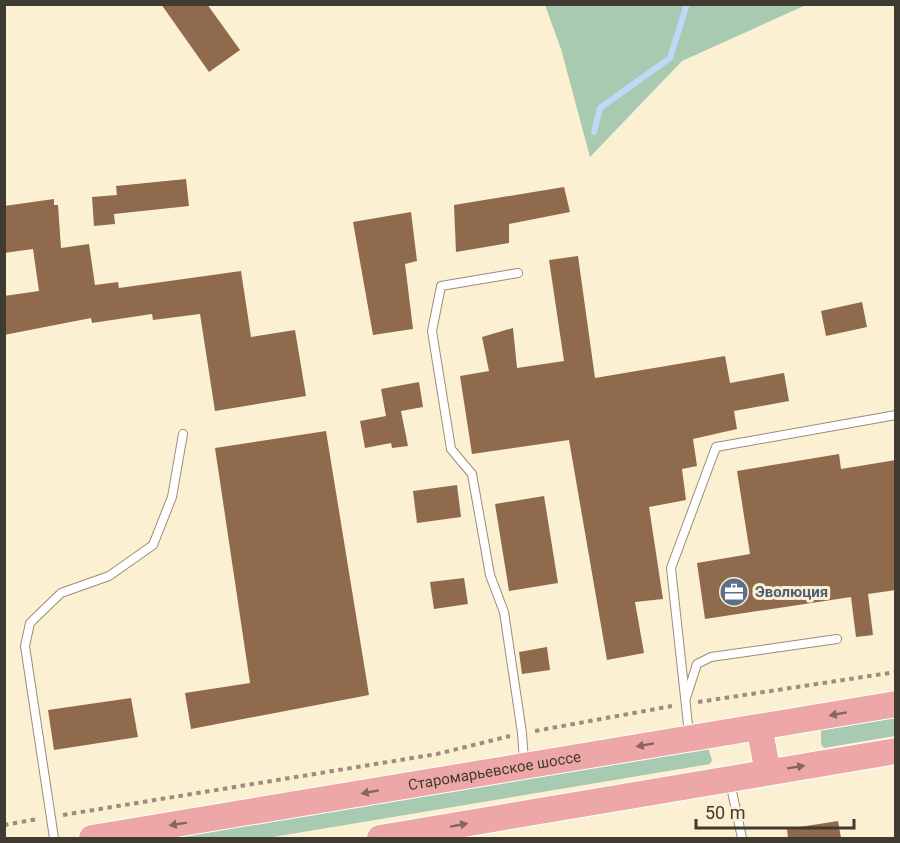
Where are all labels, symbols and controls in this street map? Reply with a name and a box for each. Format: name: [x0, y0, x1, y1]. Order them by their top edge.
office icon: Эволюция: [718, 576, 750, 608]
place label: Эволюция: [755, 583, 828, 601]
one-way arrow: [828, 710, 847, 719]
one-way arrow: [636, 741, 655, 750]
street label: Старомарьевское шоссе: [407, 748, 582, 794]
one-way arrow: [786, 763, 805, 772]
one-way arrow: [361, 788, 380, 797]
scale bar: [696, 792, 854, 830]
text: 50 m: [705, 802, 745, 823]
one-way arrow: [168, 820, 187, 829]
one-way arrow: [449, 820, 468, 829]

